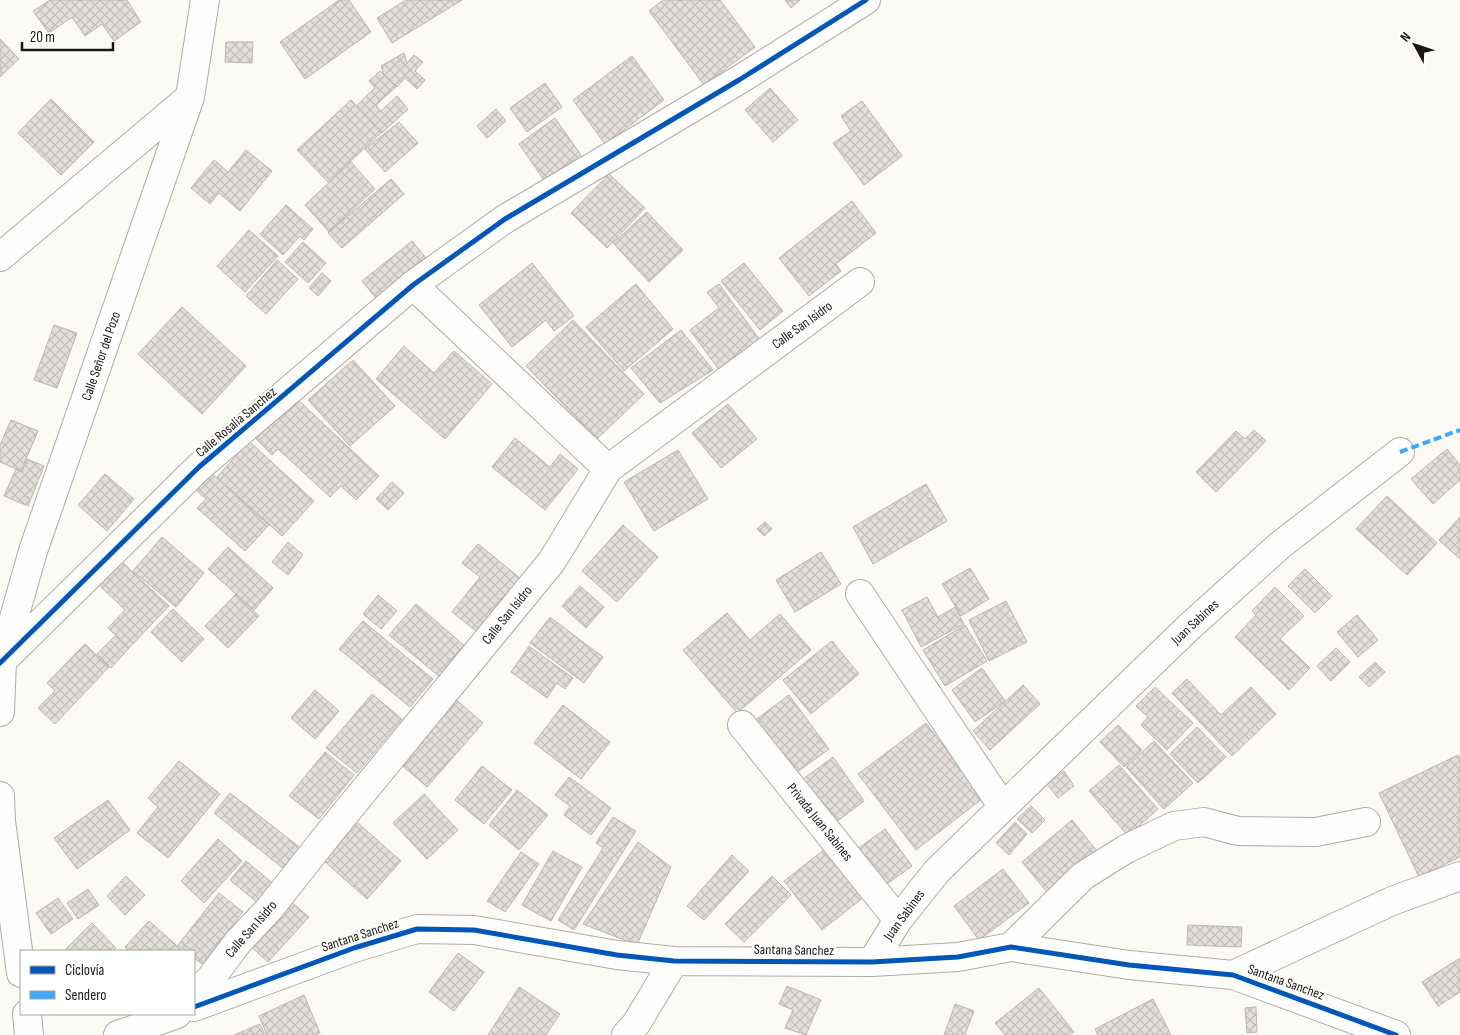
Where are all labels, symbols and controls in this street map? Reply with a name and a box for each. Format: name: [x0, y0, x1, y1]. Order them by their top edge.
scale bar: [22, 20, 114, 52]
north arrow: [1390, 20, 1440, 70]
text: 20 m: [30, 28, 55, 47]
text: N: [1397, 29, 1414, 45]
street label: Calle San Isidro: [768, 297, 836, 353]
street label: Calle Señor del Pozo: [78, 309, 124, 403]
street label: Calle Rosalia Sanchez: [192, 383, 280, 461]
street label: Calle San Isidro: [478, 582, 536, 648]
street label: Juan Sabines: [1167, 596, 1222, 649]
street label: Privada Juan Sabines: [783, 780, 857, 864]
street label: Juan Sabines: [879, 886, 928, 945]
street label: Calle San Isidro: [221, 897, 281, 961]
street label: Santana Sanchez: [319, 915, 401, 955]
street label: Santana Sanchez: [754, 941, 834, 959]
legend: [20, 950, 195, 1015]
street label: Santana Sanchez: [1245, 960, 1327, 1004]
text: Ciclovía: [65, 961, 105, 980]
text: Sendero: [65, 986, 106, 1005]

